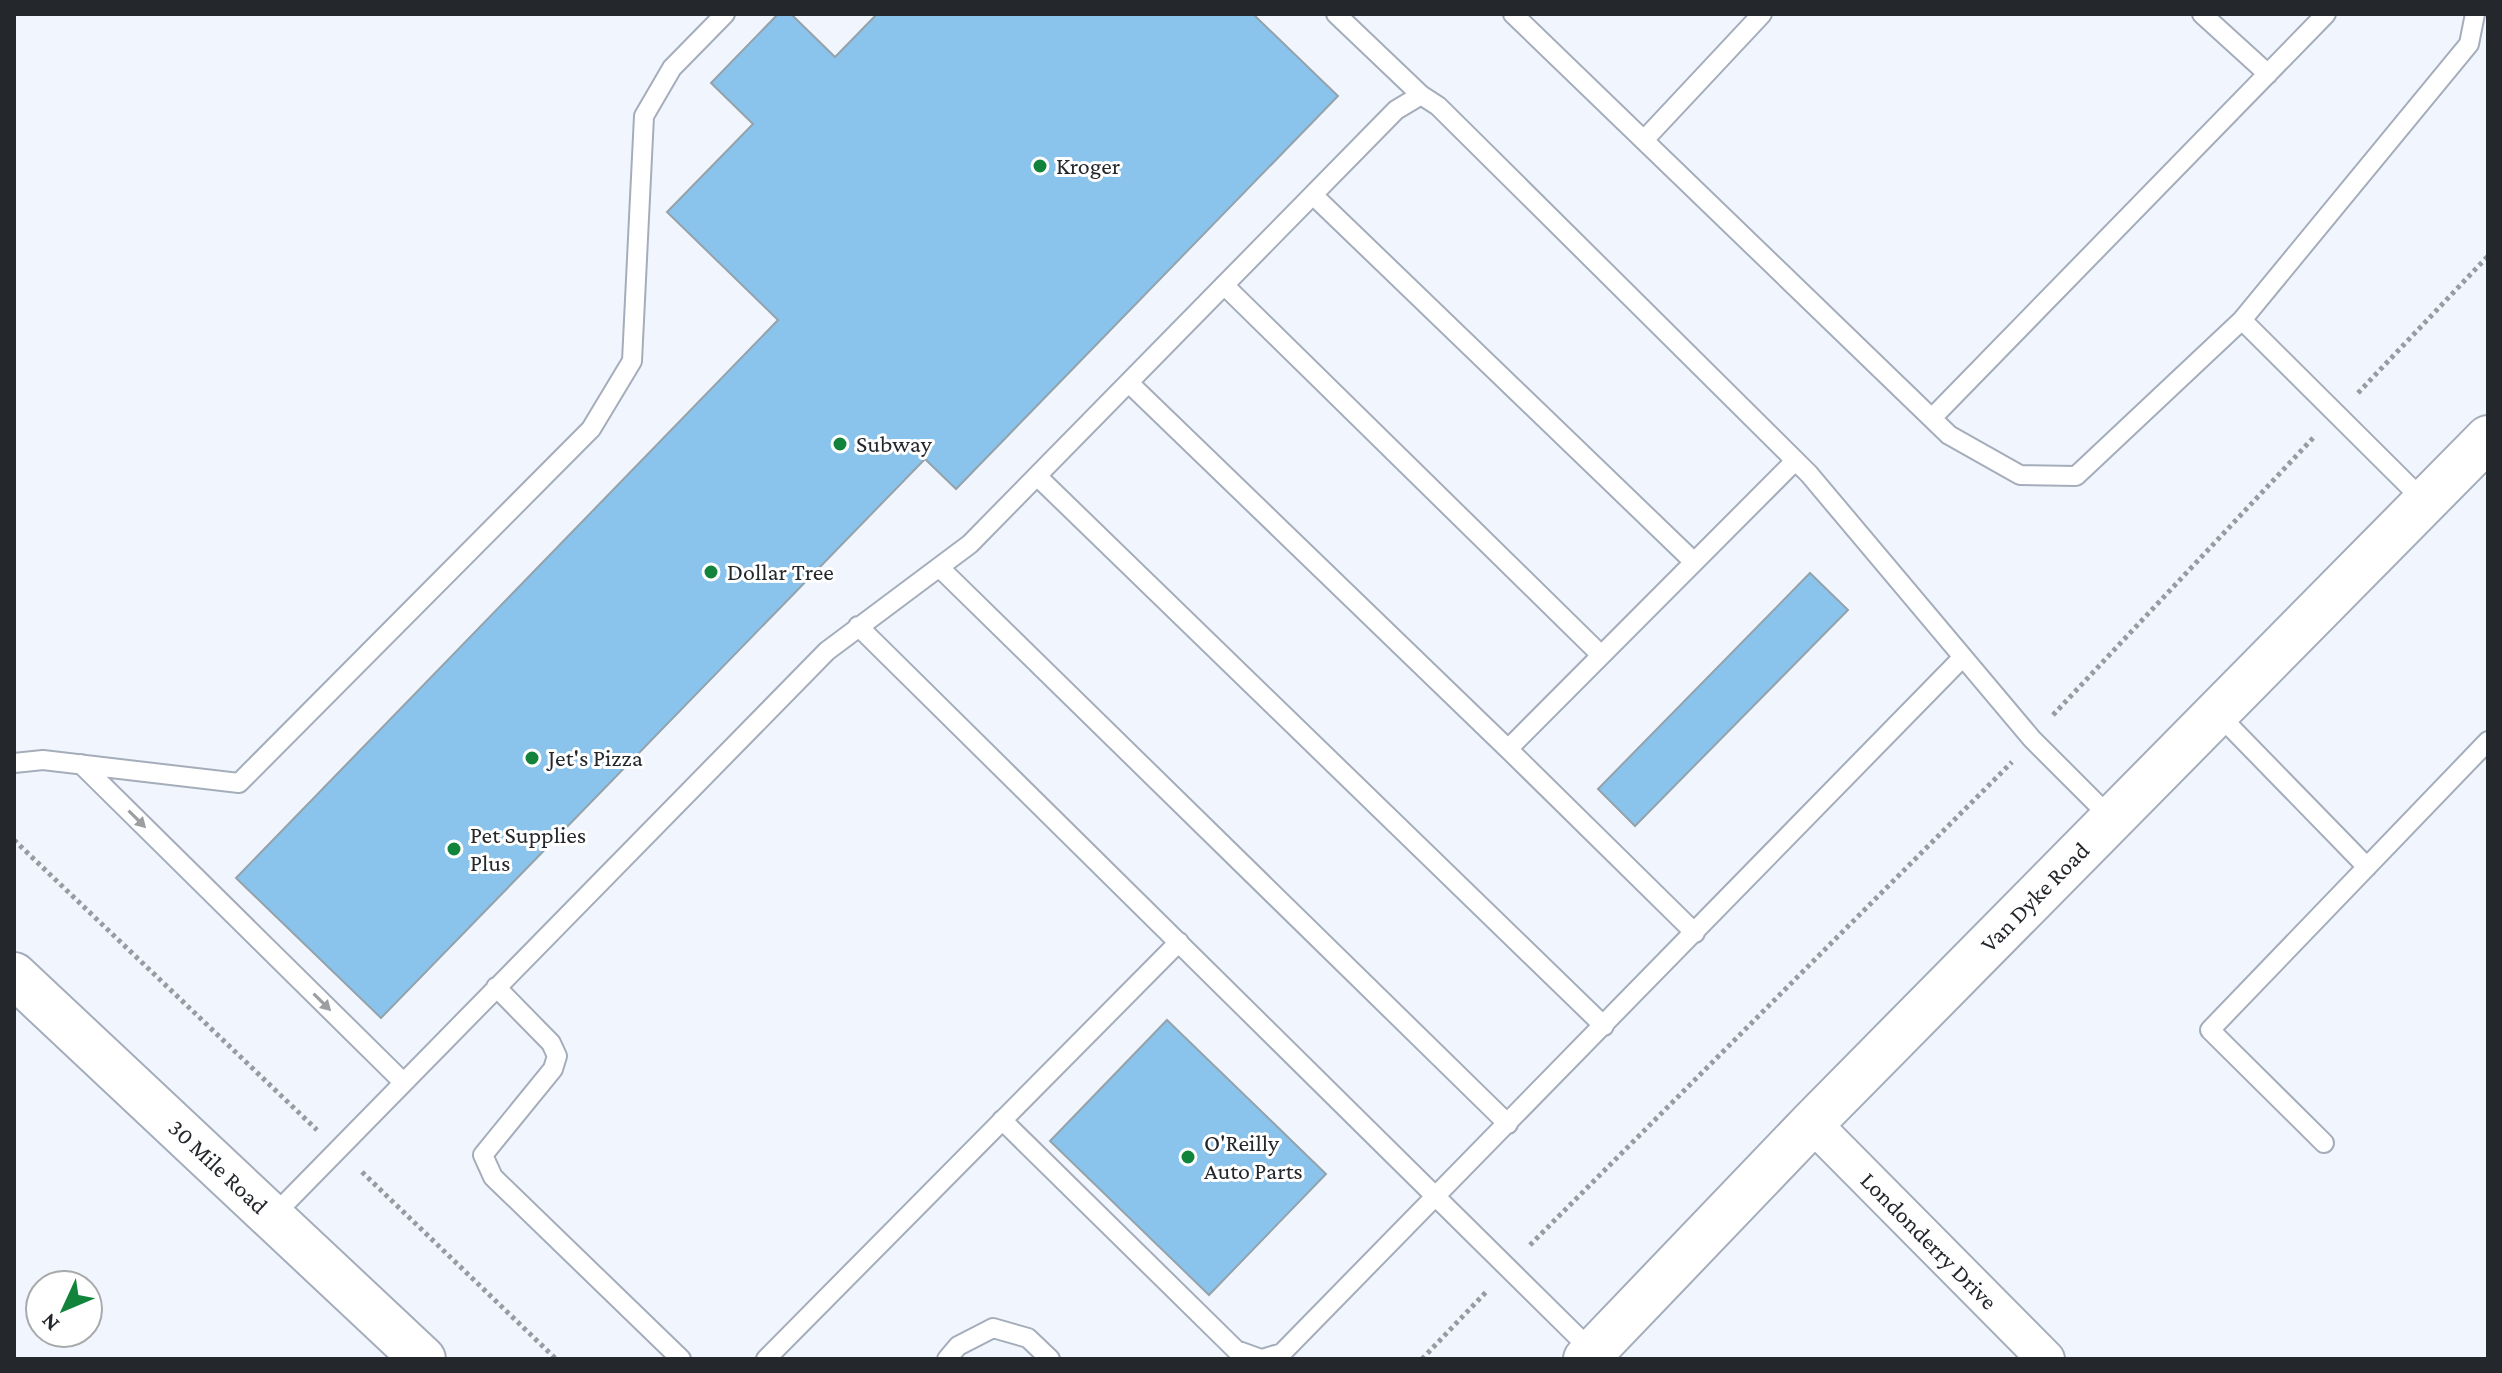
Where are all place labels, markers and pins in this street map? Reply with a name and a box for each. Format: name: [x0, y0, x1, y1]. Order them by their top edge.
place label: Kroger: [1056, 152, 1121, 179]
marker: Kroger: [1031, 157, 1049, 175]
place label: Subway: [856, 430, 933, 457]
marker: Subway: [831, 435, 849, 453]
place label: Dollar Tree: [727, 558, 834, 585]
marker: Dollar Tree: [702, 563, 720, 581]
place label: Jet's Pizza: [546, 744, 643, 771]
marker: Jet's Pizza: [523, 749, 541, 767]
place label: Pet Supplies Plus: [470, 821, 586, 876]
marker: Pet Supplies Plus: [445, 840, 463, 858]
place label: O'Reilly Auto Parts: [1204, 1129, 1303, 1184]
marker: O'Reilly Auto Parts: [1179, 1148, 1197, 1166]

